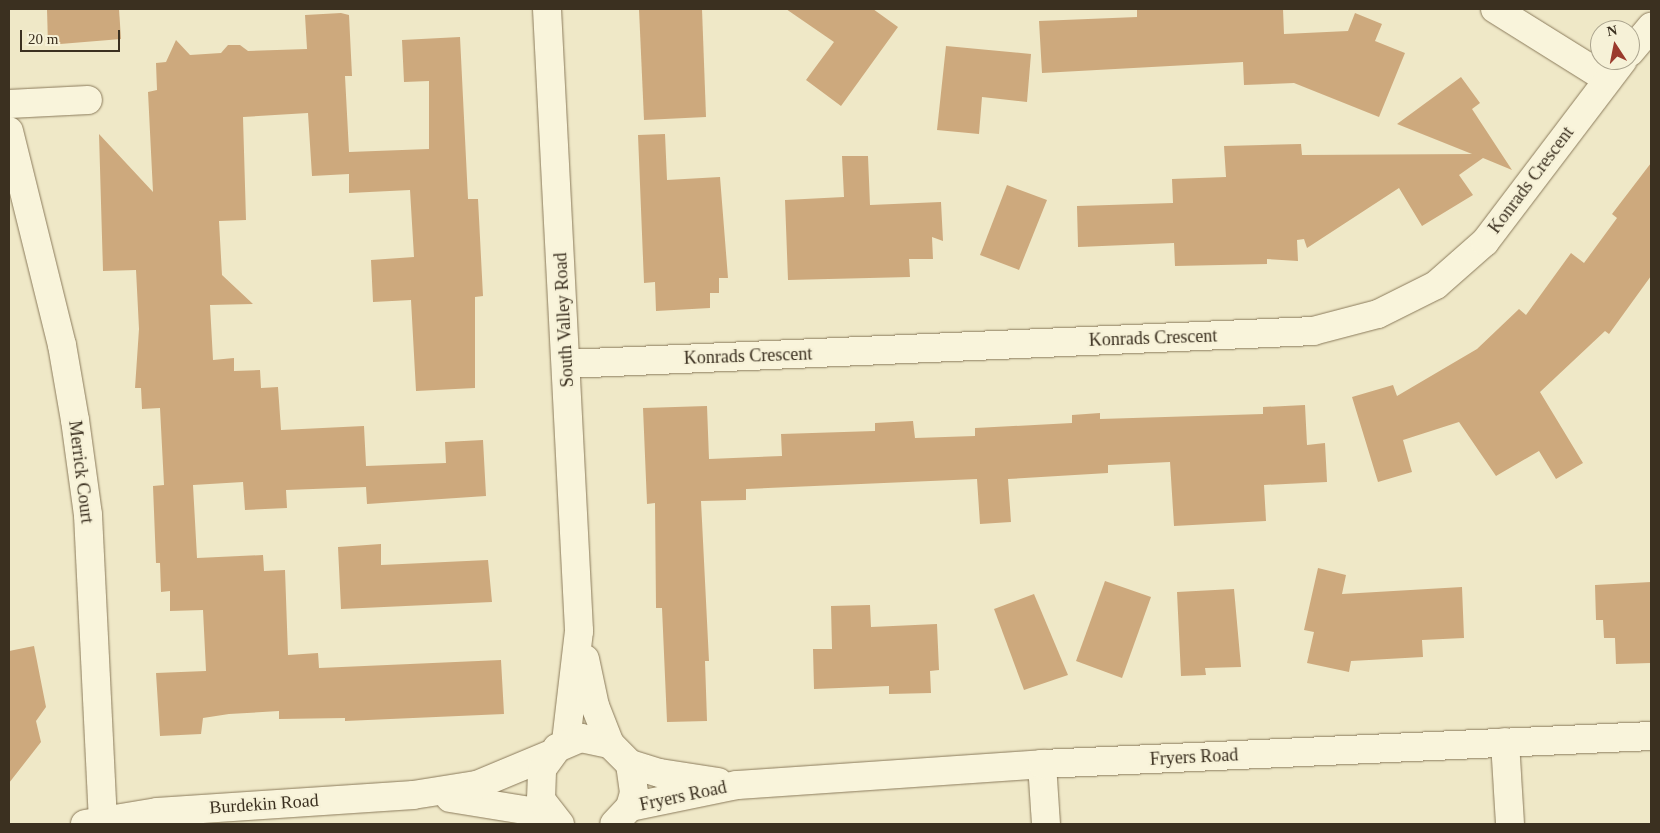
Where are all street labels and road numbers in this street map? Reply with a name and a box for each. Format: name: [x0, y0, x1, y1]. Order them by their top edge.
street label: Konrads Crescent: [1484, 122, 1578, 238]
street label: South Valley Road: [550, 252, 578, 388]
street label: Konrads Crescent: [1088, 325, 1218, 351]
street label: Konrads Crescent: [683, 343, 813, 369]
street label: Merrick Court: [64, 419, 98, 525]
street label: Fryers Road: [1149, 744, 1239, 770]
street label: Fryers Road: [637, 776, 729, 816]
street label: Burdekin Road: [209, 789, 319, 819]

